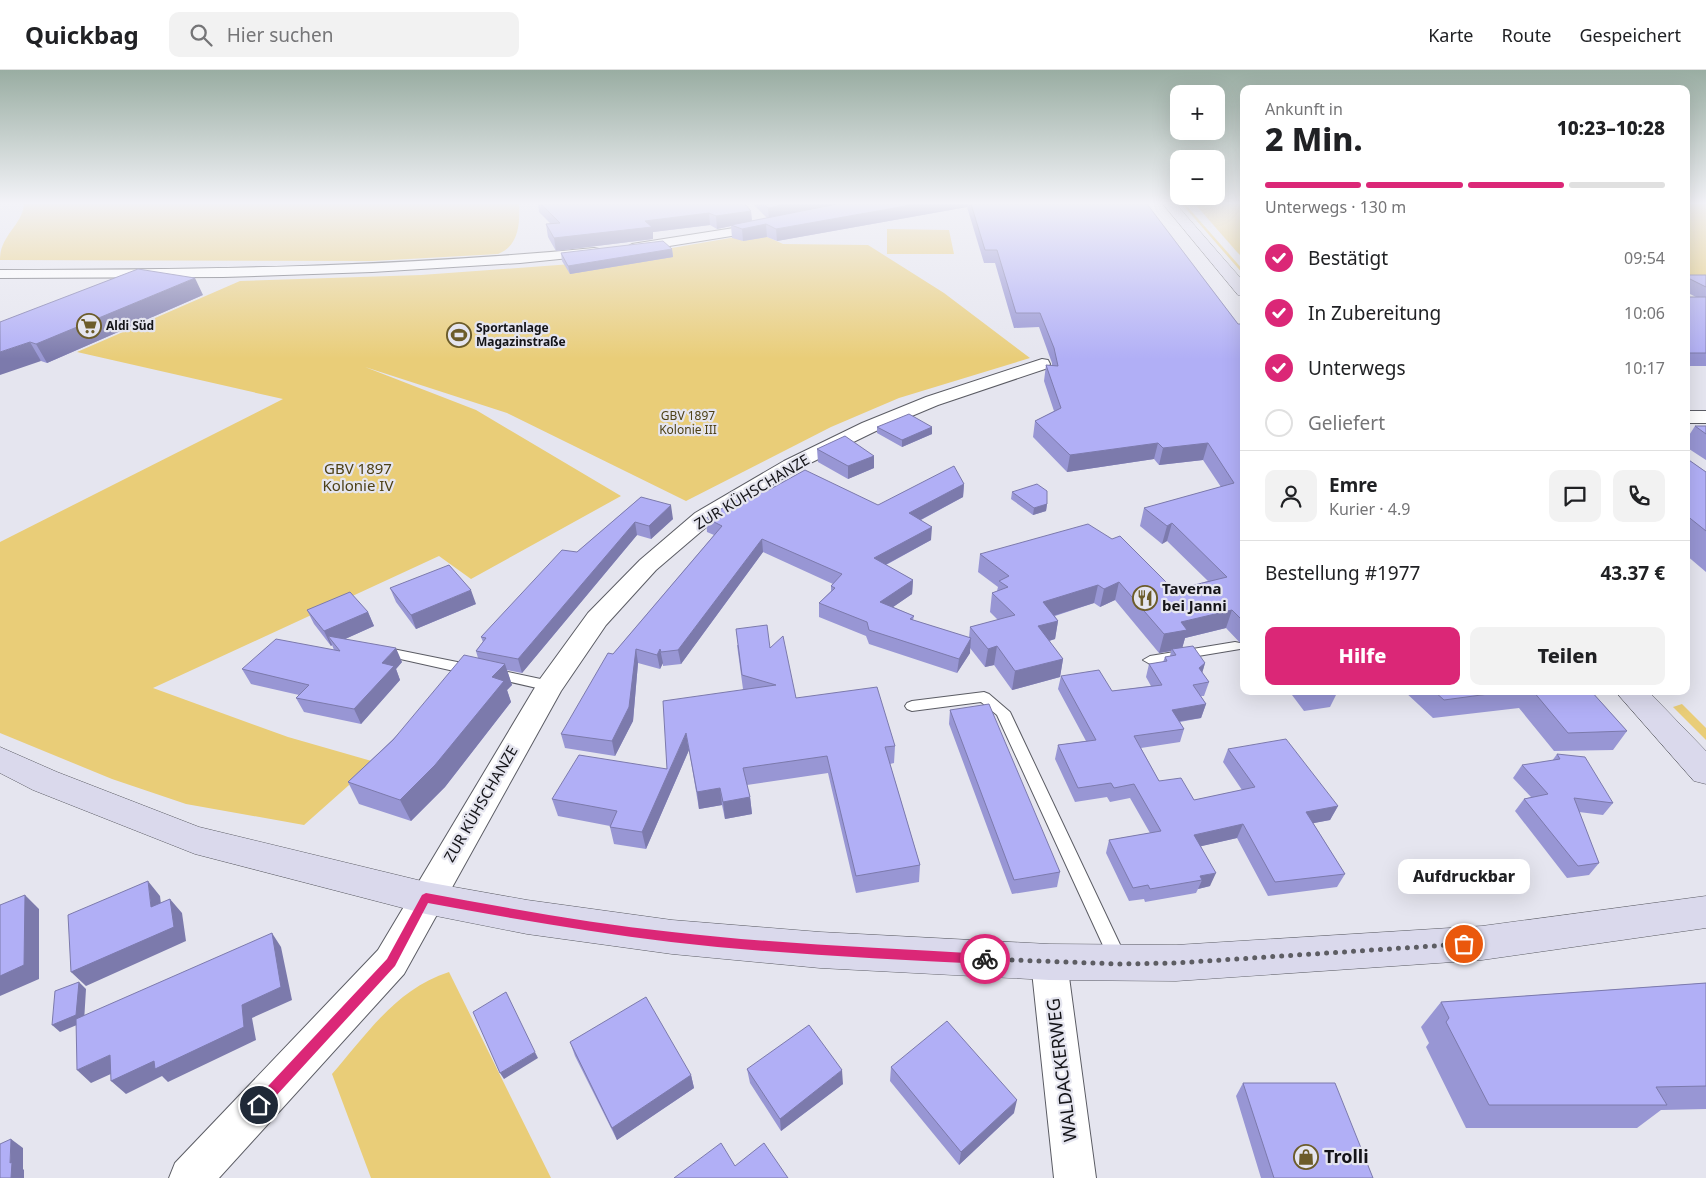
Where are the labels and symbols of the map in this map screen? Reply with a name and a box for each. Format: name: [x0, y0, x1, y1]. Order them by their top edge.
supermarket icon: Aldi Süd: [76, 313, 102, 339]
place label: Aldi Süd: [106, 317, 154, 334]
place label: Sportanlage Magazinstraße: [476, 319, 566, 350]
sports icon: Sportanlage Magazinstraße: [446, 322, 472, 348]
park label: GBV 1897 Kolonie III: [659, 407, 717, 438]
street label: ZUR KÜHSCHANZE: [690, 449, 813, 533]
park label: GBV 1897 Kolonie IV: [323, 458, 393, 495]
place label: Taverna bei Janni: [1162, 578, 1227, 615]
restaurant icon: Taverna bei Janni: [1132, 585, 1158, 611]
street label: ZUR KÜHSCHANZE: [439, 742, 522, 865]
callout: Aufdruckbar: [1398, 859, 1530, 894]
pin: [1443, 923, 1485, 965]
courier: [960, 934, 1010, 984]
street label: WALDACKERWEG: [1040, 997, 1082, 1143]
pin: [238, 1084, 280, 1126]
shop icon: Trolli: [1293, 1144, 1319, 1170]
place label: Trolli: [1324, 1144, 1369, 1168]

